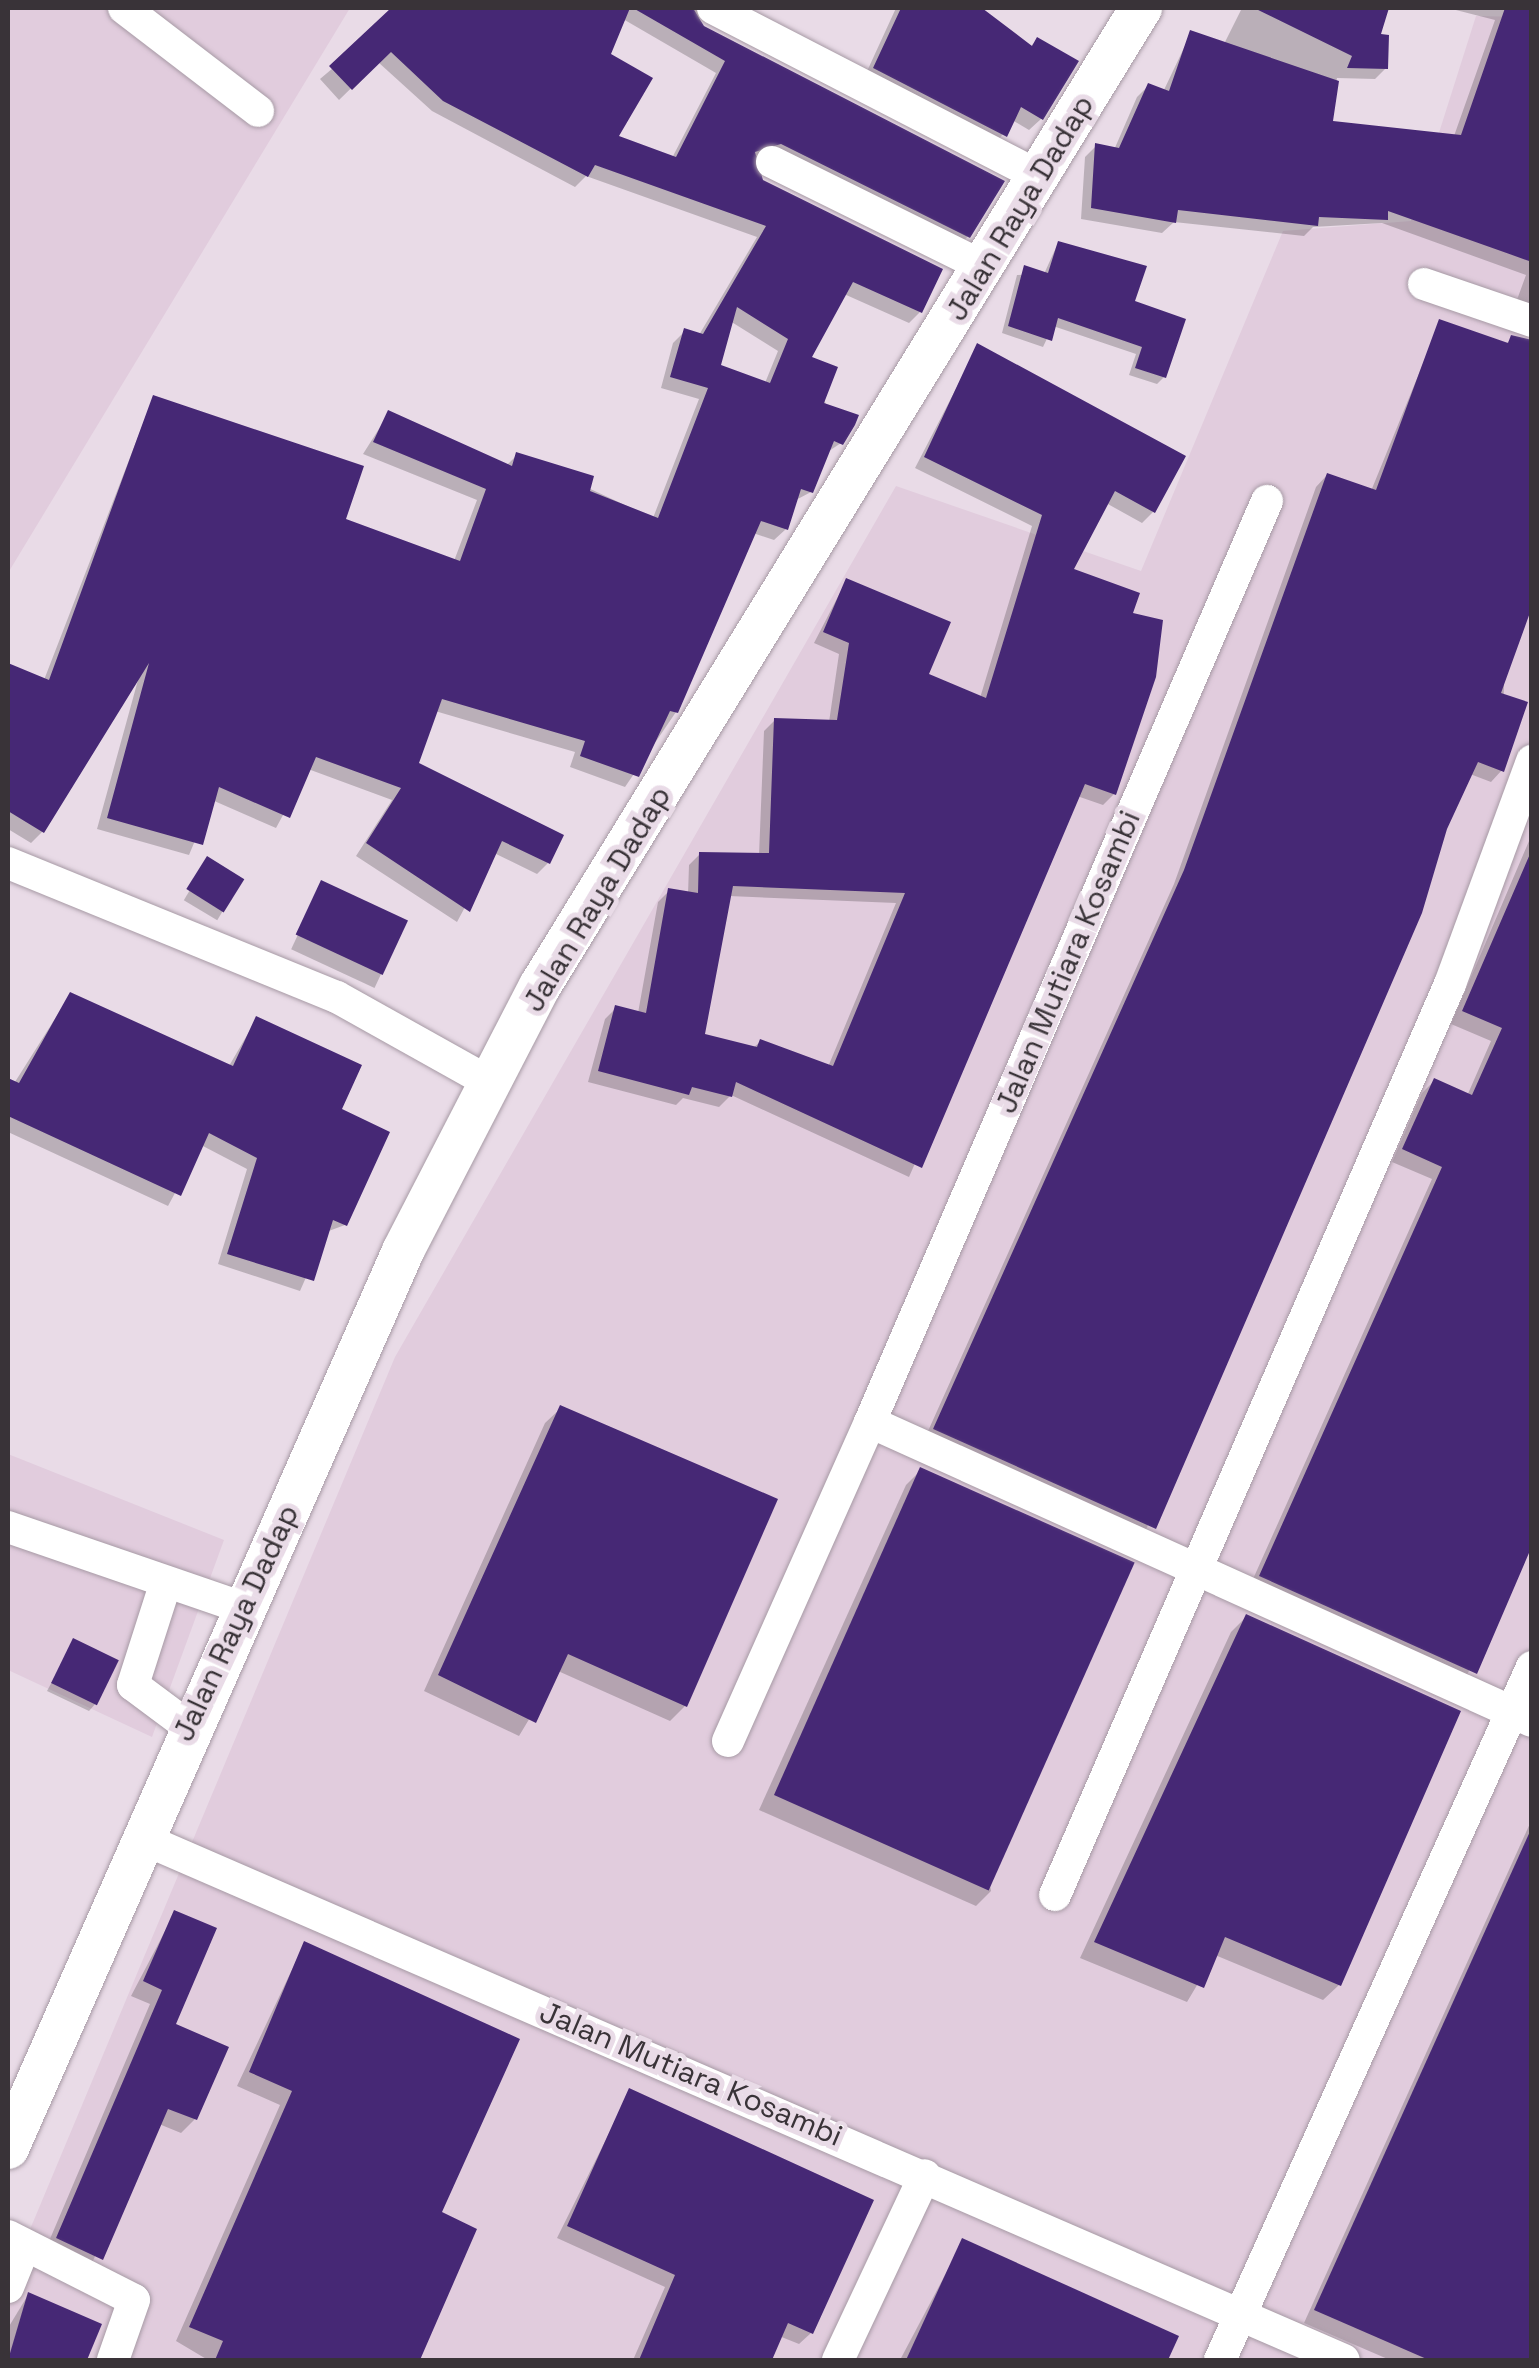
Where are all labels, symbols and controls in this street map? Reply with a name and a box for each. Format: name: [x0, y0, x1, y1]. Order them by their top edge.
street label: Jalan Raya Dadap: [938, 89, 1102, 327]
street label: Jalan Raya Dadap: [515, 780, 679, 1018]
street label: Jalan Mutiara Kosambi: [988, 805, 1148, 1119]
street label: Jalan Raya Dadap: [165, 1499, 307, 1747]
street label: Jalan Mutiara Kosambi: [534, 1994, 848, 2154]

